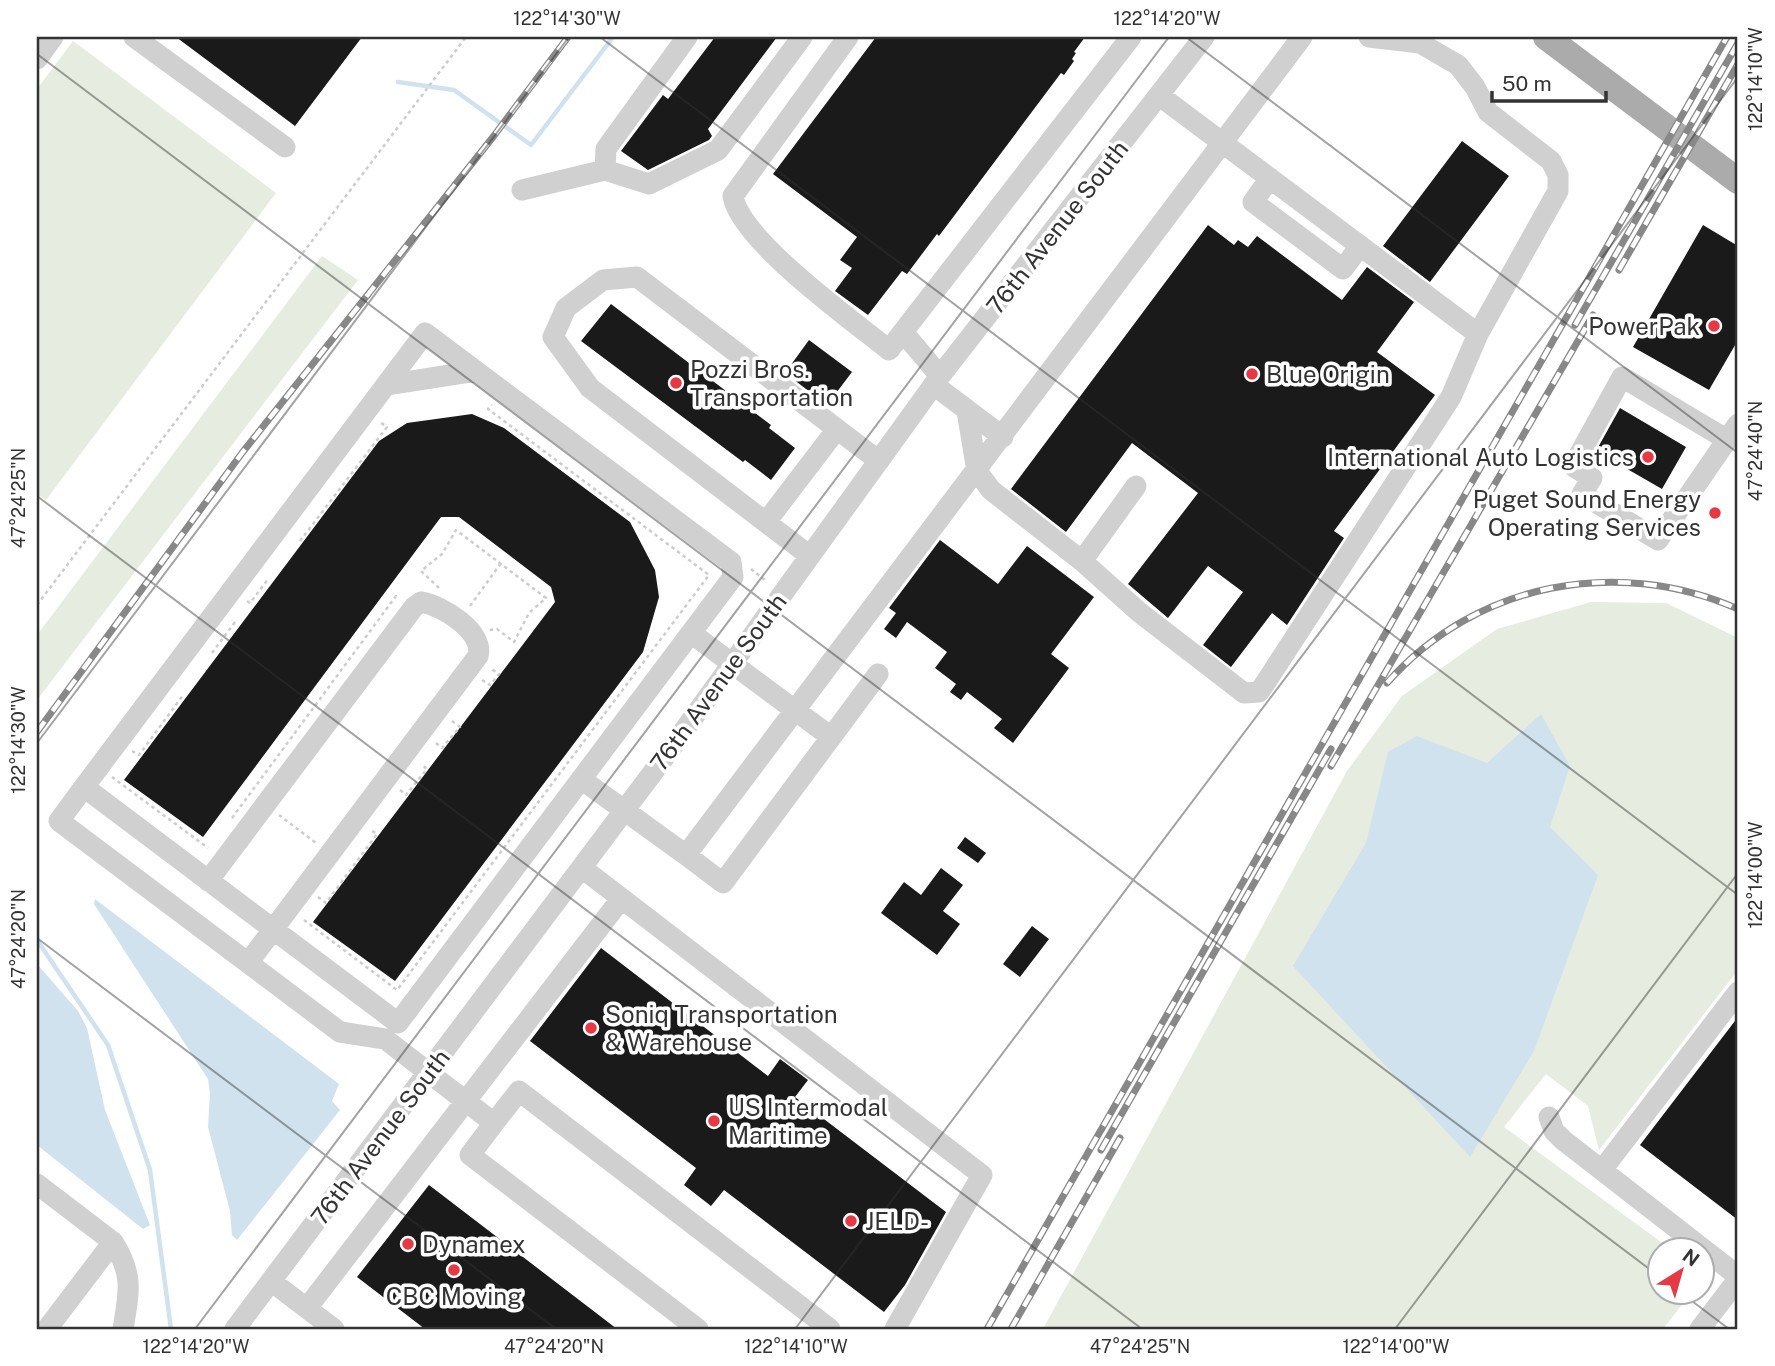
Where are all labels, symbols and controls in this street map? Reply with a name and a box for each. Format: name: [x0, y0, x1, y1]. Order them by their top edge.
text: 122°14'30"W: [513, 8, 621, 29]
text: 122°14'20"W: [1114, 8, 1220, 29]
text: 122°14'10"W: [1745, 27, 1766, 131]
scale bar: [1492, 60, 1605, 104]
text: 50 m: [1502, 71, 1552, 96]
street label: 76th Avenue South: [980, 135, 1134, 319]
place label: PowerPak: [1588, 312, 1700, 340]
marker: PowerPak: [1706, 318, 1722, 334]
place label: Pozzi Bros. Transportation: [690, 355, 853, 411]
place label: Blue Origin: [1266, 360, 1390, 388]
marker: Blue Origin: [1244, 366, 1260, 382]
marker: Pozzi Bros. Transportation: [668, 375, 684, 391]
text: 47°24'40"N: [1745, 401, 1766, 501]
place label: International Auto Logistics: [1327, 443, 1634, 471]
text: 47°24'25"N: [8, 448, 29, 548]
marker: International Auto Logistics: [1640, 449, 1656, 465]
place label: Puget Sound Energy Operating Services: [1473, 485, 1701, 541]
marker: Puget Sound Energy Operating Services: [1707, 505, 1723, 521]
street label: 76th Avenue South: [644, 588, 792, 776]
text: 122°14'30"W: [8, 686, 29, 794]
text: 122°14'00"W: [1745, 822, 1766, 928]
text: 47°24'20"N: [8, 889, 29, 989]
place label: Soniq Transportation & Warehouse: [605, 1000, 838, 1056]
marker: Soniq Transportation & Warehouse: [583, 1020, 599, 1036]
street label: 76th Avenue South: [305, 1044, 455, 1230]
place label: US Intermodal Maritime: [728, 1093, 888, 1149]
marker: US Intermodal Maritime: [706, 1113, 722, 1129]
place label: JELD-: [865, 1207, 929, 1235]
marker: JELD-: [843, 1213, 859, 1229]
place label: Dynamex: [422, 1230, 526, 1258]
marker: Dynamex: [400, 1236, 416, 1252]
north arrow: [1646, 1236, 1716, 1306]
text: N: [1679, 1244, 1704, 1271]
marker: CBC Moving: [446, 1262, 462, 1278]
place label: CBC Moving: [386, 1282, 522, 1310]
text: 122°14'20"W: [143, 1336, 249, 1357]
text: 47°24'20"N: [504, 1336, 604, 1357]
text: 122°14'10"W: [744, 1336, 848, 1357]
text: 47°24'25"N: [1090, 1336, 1190, 1357]
text: 122°14'00"W: [1343, 1336, 1449, 1357]

